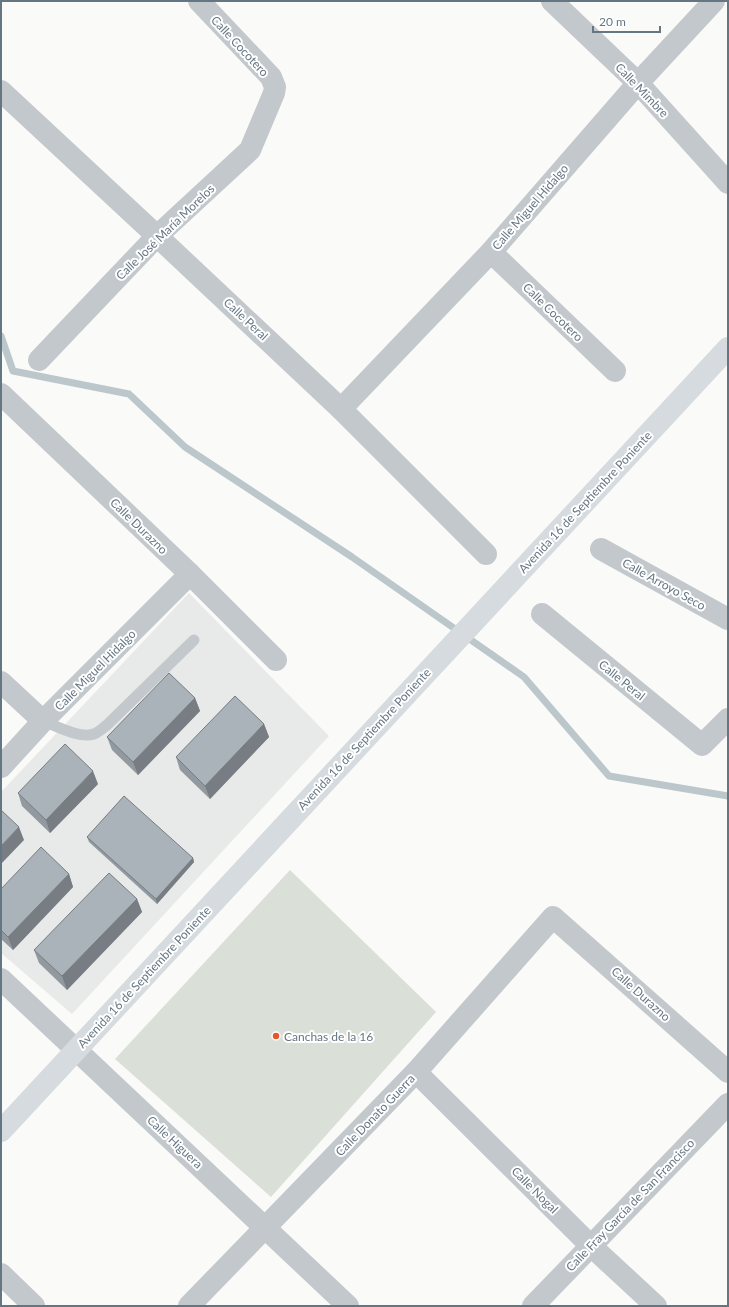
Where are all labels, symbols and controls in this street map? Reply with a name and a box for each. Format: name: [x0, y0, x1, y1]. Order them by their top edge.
scale bar: [593, 8, 660, 34]
street label: Calle Cocotero: [208, 13, 272, 80]
text: 20 m: [599, 14, 626, 29]
street label: Calle Mimbre: [612, 60, 672, 120]
street label: Calle Miguel Hidalgo: [489, 161, 571, 253]
street label: Calle José María Morelos: [113, 181, 217, 283]
street label: Calle Cocotero: [520, 280, 586, 344]
street label: Calle Peral: [221, 295, 271, 343]
street label: Avenida 16 de Septiembre Poniente: [515, 428, 655, 576]
street label: Calle Durazno: [107, 495, 171, 557]
street label: Calle Arroyo Seco: [620, 555, 708, 613]
street label: Calle Miguel Hidalgo: [51, 626, 139, 714]
street label: Calle Peral: [596, 657, 648, 703]
street label: Avenida 16 de Septiembre Poniente: [294, 665, 434, 813]
street label: Avenida 16 de Septiembre Poniente: [74, 903, 214, 1051]
street label: Calle Durazno: [609, 964, 674, 1024]
place label: Canchas de la 16: [284, 1029, 373, 1044]
marker: Canchas de la 16: [271, 1031, 281, 1041]
street label: Calle Donato Guerra: [332, 1071, 418, 1159]
street label: Calle Higuera: [144, 1112, 206, 1172]
street label: Calle Fray García de San Francisco: [563, 1135, 698, 1274]
street label: Calle Nogal: [509, 1164, 561, 1216]

